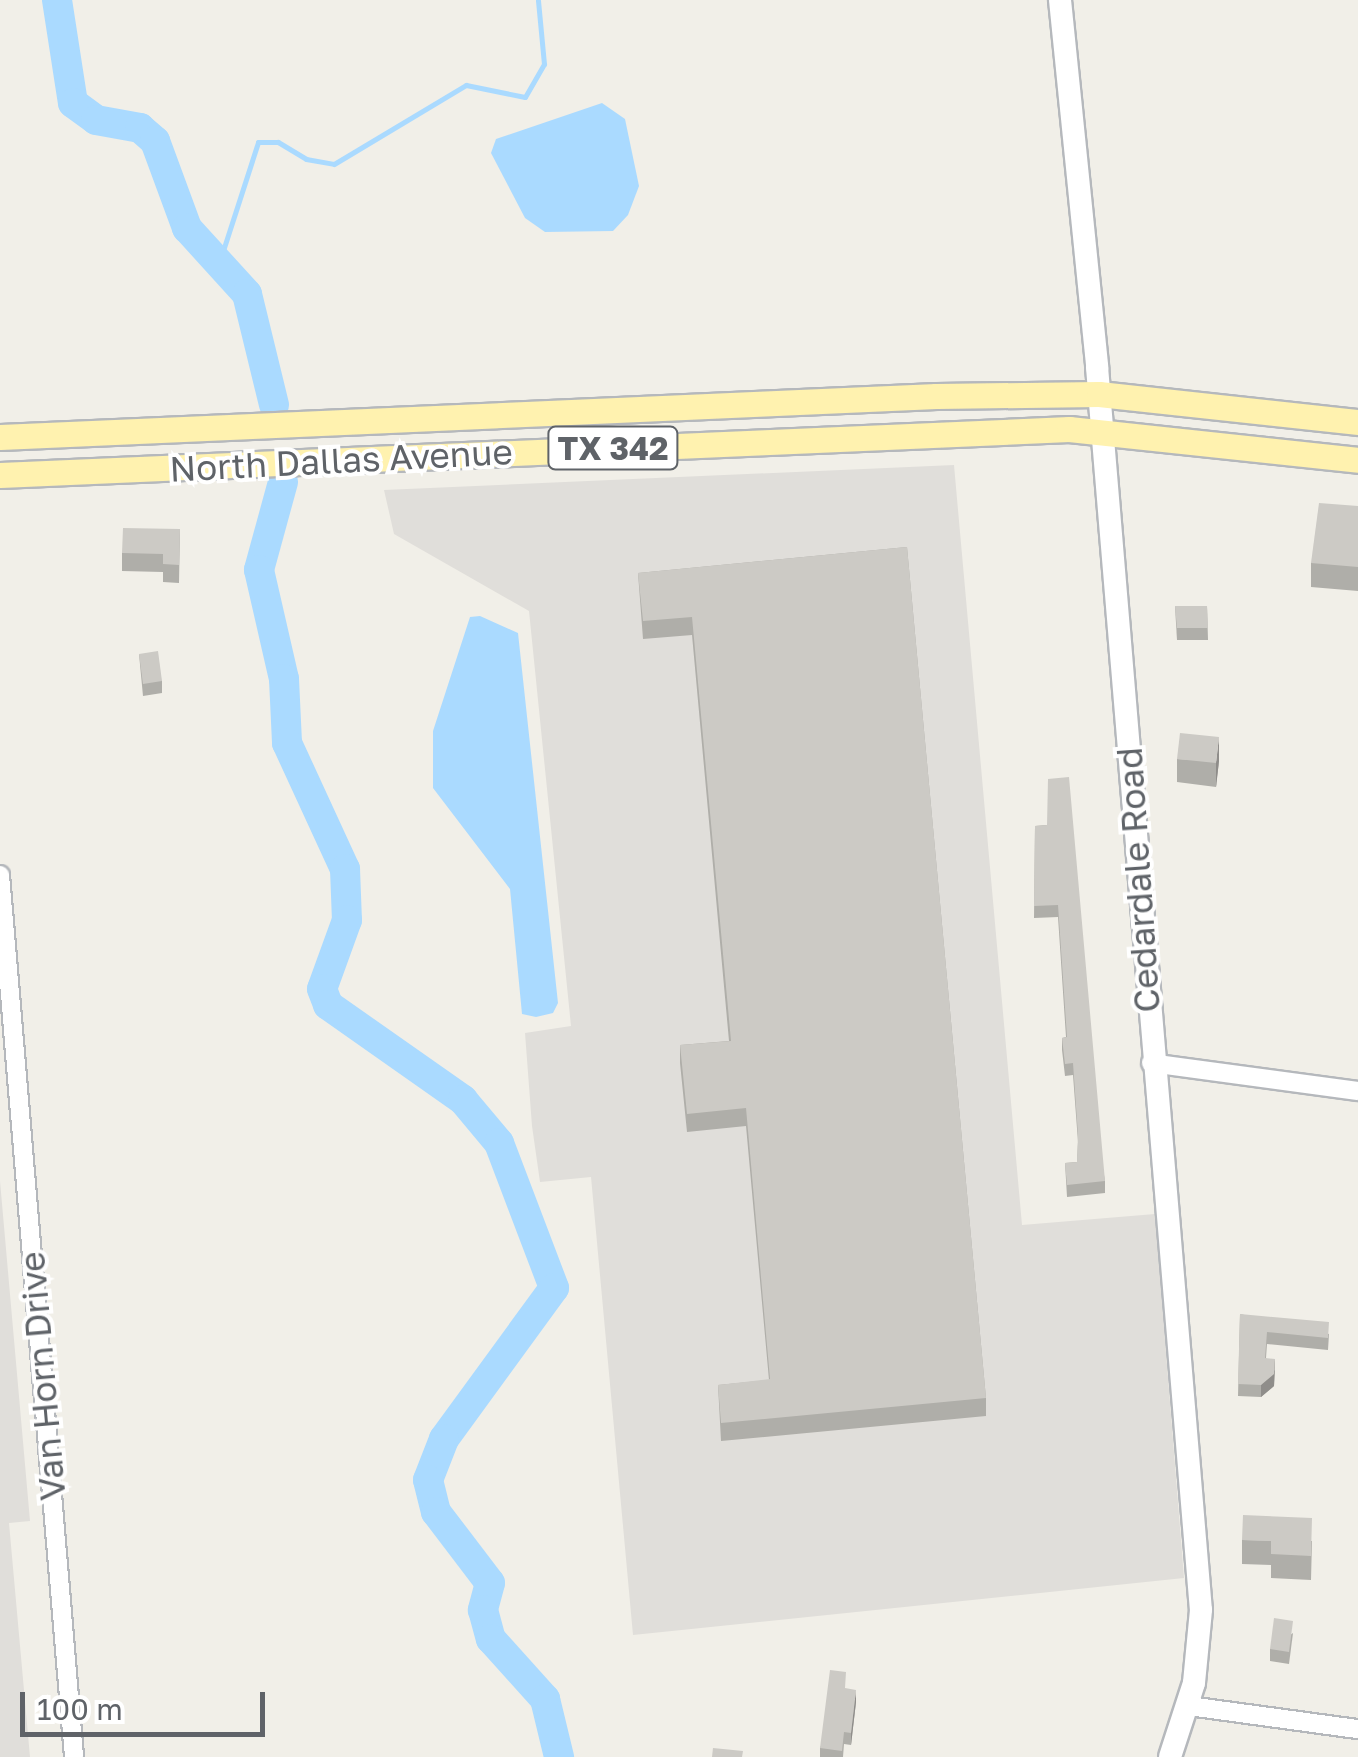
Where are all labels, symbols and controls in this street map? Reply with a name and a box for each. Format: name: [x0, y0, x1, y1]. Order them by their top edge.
road number: TX 342: [546, 421, 680, 475]
street label: North Dallas Avenue: [168, 430, 514, 490]
street label: Cedardale Road: [1108, 746, 1168, 1014]
street label: Van Horn Drive: [10, 1250, 74, 1502]
scale bar: [25, 1672, 270, 1734]
text: 100 m: [37, 1691, 123, 1727]

